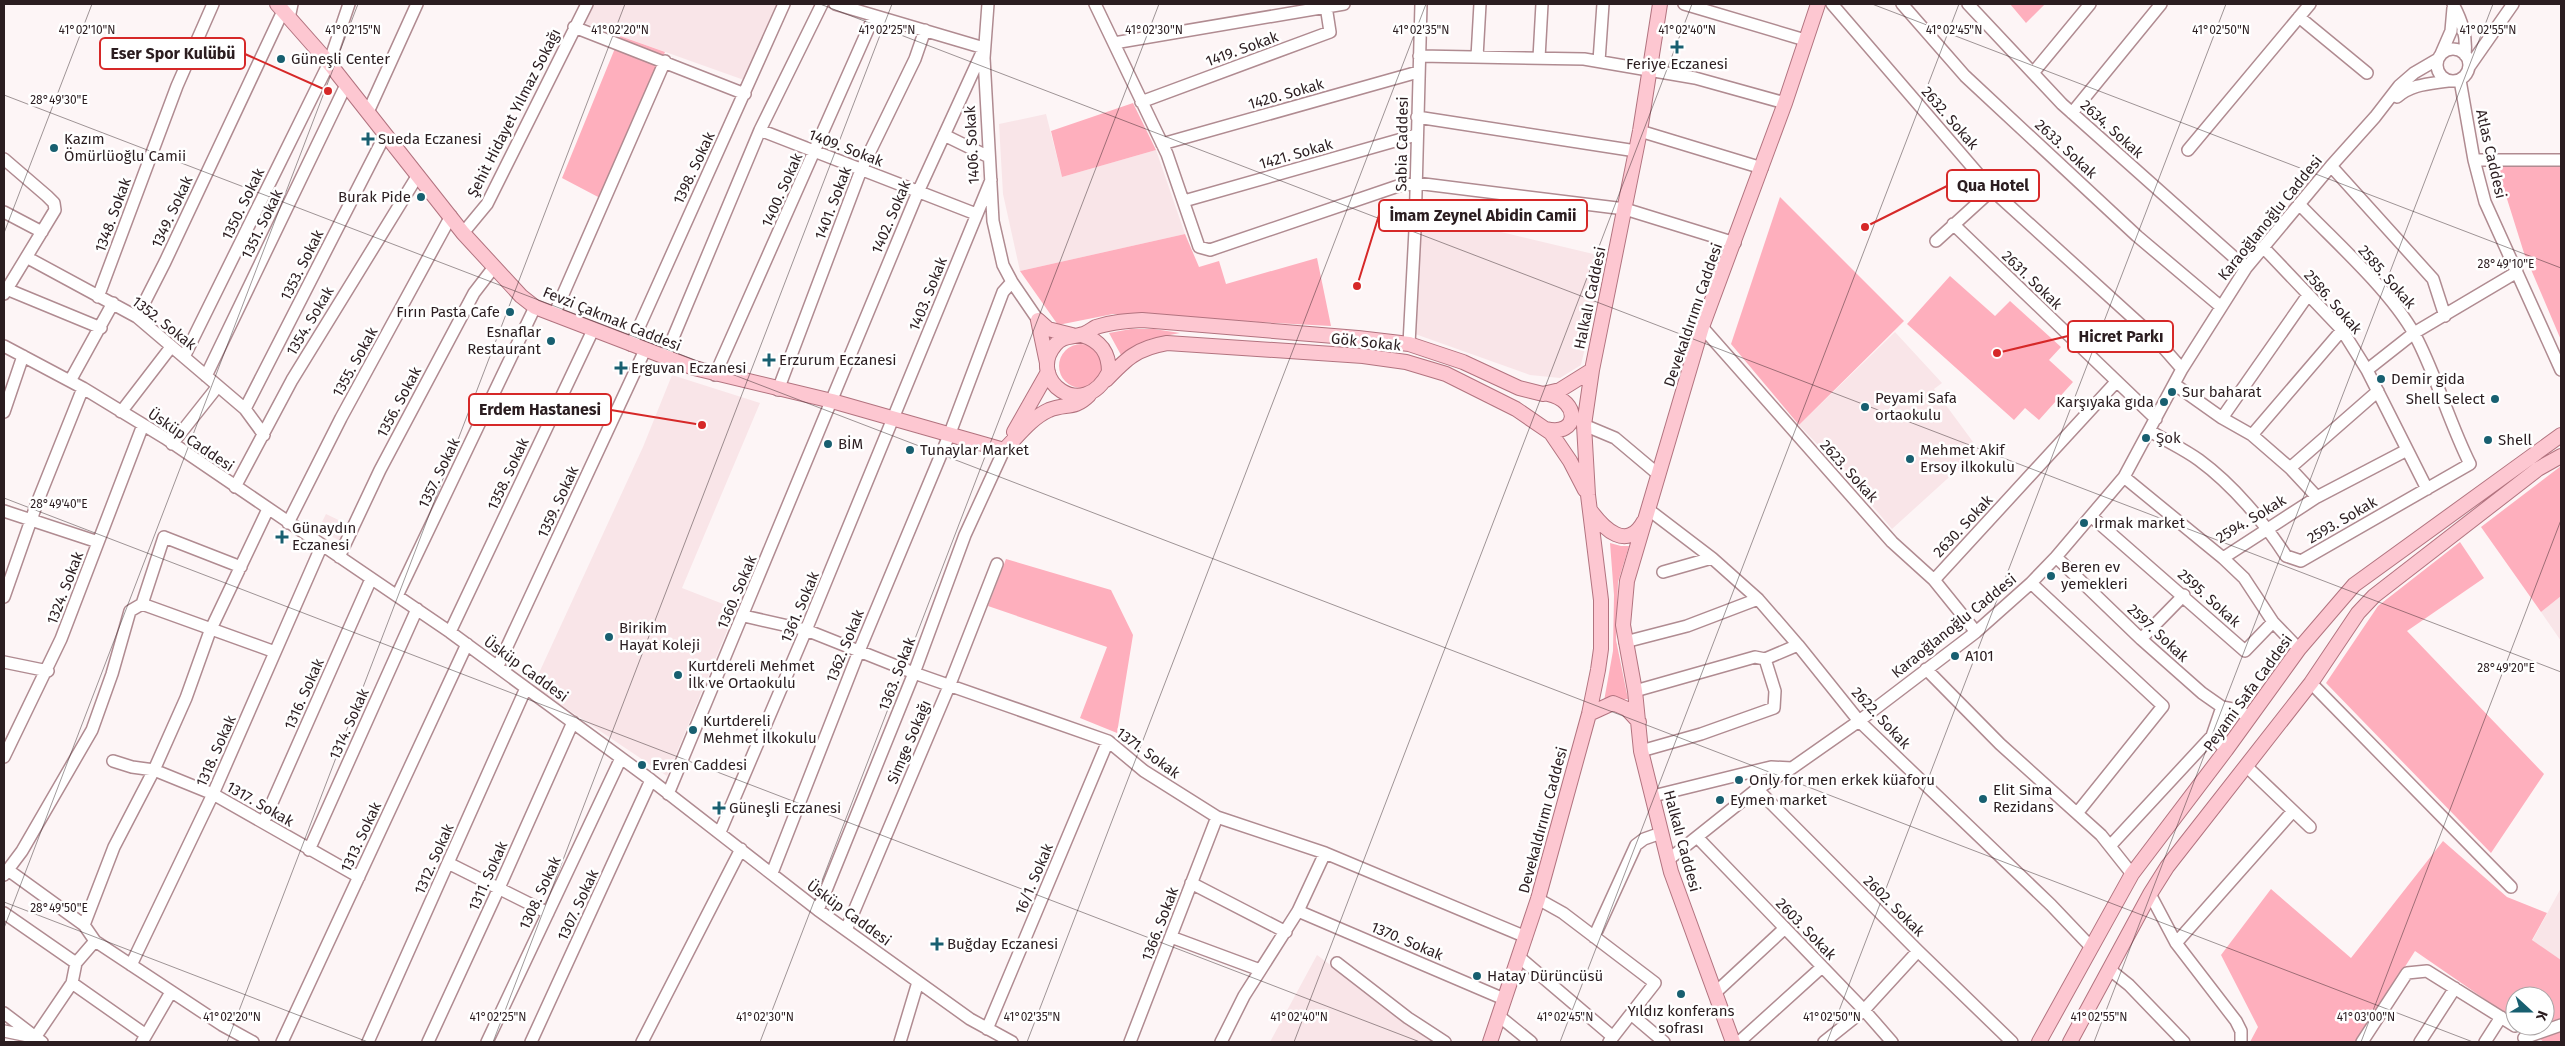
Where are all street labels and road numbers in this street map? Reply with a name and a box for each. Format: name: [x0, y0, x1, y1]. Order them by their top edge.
street label: Şehit Hidayet Yılmaz Sokağı: [464, 26, 564, 200]
street label: 1419. Sokak: [1203, 27, 1281, 70]
street label: 1420. Sokak: [1246, 75, 1326, 113]
street label: 2632. Sokak: [1918, 83, 1983, 154]
street label: Sabia Caddesi: [1392, 96, 1412, 192]
street label: 2634. Sokak: [2077, 96, 2147, 162]
street label: 1406. Sokak: [961, 105, 983, 185]
street label: Atlas Caddesi: [2472, 108, 2510, 200]
street label: 2633. Sokak: [2031, 116, 2101, 182]
street label: 1409. Sokak: [806, 126, 886, 171]
street label: 1398. Sokak: [669, 129, 719, 207]
street label: 1421. Sokak: [1257, 135, 1335, 173]
street label: 1400. Sokak: [758, 150, 806, 230]
street label: Karaoğlanoğlu Caddesi: [2214, 152, 2326, 284]
street label: 1401. Sokak: [811, 164, 855, 242]
street label: 1350. Sokak: [218, 165, 268, 243]
street label: 1349. Sokak: [148, 173, 197, 251]
street label: 1348. Sokak: [91, 175, 135, 255]
street label: 1402. Sokak: [867, 177, 915, 256]
street label: 1351. Sokak: [237, 186, 287, 262]
street label: 1353. Sokak: [277, 226, 328, 303]
street label: Devekaldırımı Caddesi: [1660, 241, 1726, 389]
street label: 2585. Sokak: [2354, 241, 2420, 313]
street label: Halkalı Caddesi: [1570, 245, 1610, 351]
street label: 2631. Sokak: [1998, 247, 2066, 313]
street label: 1403. Sokak: [905, 254, 951, 334]
street label: 2586. Sokak: [2300, 266, 2366, 338]
street label: 1354. Sokak: [282, 283, 338, 359]
street label: Fevzi Çakmak Caddesi: [540, 283, 684, 355]
street label: 1352. Sokak: [128, 292, 200, 354]
street label: 1355. Sokak: [329, 324, 382, 400]
street label: Gök Sokak: [1330, 329, 1402, 355]
street label: 1356. Sokak: [373, 363, 425, 440]
street label: Üsküp Caddesi: [145, 405, 237, 475]
street label: 1357. Sokak: [414, 435, 464, 511]
street label: 1358. Sokak: [483, 435, 533, 513]
street label: 2623. Sokak: [1816, 436, 1882, 506]
street label: 1359. Sokak: [534, 463, 583, 541]
street label: 2630. Sokak: [1930, 491, 1997, 561]
street label: 2594. Sokak: [2213, 491, 2289, 547]
street label: 2593. Sokak: [2304, 493, 2380, 547]
street label: 1324. Sokak: [43, 549, 87, 627]
street label: 1360. Sokak: [713, 552, 761, 631]
street label: 2595. Sokak: [2174, 565, 2244, 631]
street label: 1361. Sokak: [777, 568, 823, 645]
street label: Karaoğlanoğlu Caddesi: [1888, 570, 2020, 682]
street label: 2597. Sokak: [2124, 600, 2192, 666]
street label: 1362. Sokak: [822, 607, 868, 685]
street label: Peyami Safa Caddesi: [2200, 631, 2296, 755]
street label: Üsküp Caddesi: [480, 632, 572, 706]
street label: 1363. Sokak: [875, 634, 919, 713]
street label: 1316. Sokak: [280, 655, 328, 732]
street label: 2622. Sokak: [1848, 683, 1914, 753]
street label: 1314. Sokak: [325, 685, 373, 762]
street label: Simge Sokağı: [883, 697, 935, 787]
street label: 1318. Sokak: [192, 712, 240, 789]
street label: 1371. Sokak: [1113, 724, 1184, 782]
street label: Devekaldırımı Caddesi: [1515, 745, 1571, 895]
street label: 1317. Sokak: [223, 778, 297, 831]
street label: Halkalı Caddesi: [1660, 788, 1704, 894]
street label: 1313. Sokak: [337, 799, 385, 875]
street label: 1312. Sokak: [410, 821, 458, 897]
street label: 1311. Sokak: [465, 838, 511, 914]
street label: 16/1. Sokak: [1011, 840, 1057, 917]
street label: 1308. Sokak: [515, 853, 565, 932]
street label: 1307. Sokak: [554, 866, 602, 943]
street label: 2602. Sokak: [1860, 872, 1928, 940]
street label: Üsküp Caddesi: [803, 876, 895, 950]
street label: 1366. Sokak: [1138, 884, 1182, 964]
street label: 2603. Sokak: [1772, 894, 1840, 964]
street label: 1370. Sokak: [1368, 918, 1446, 964]

